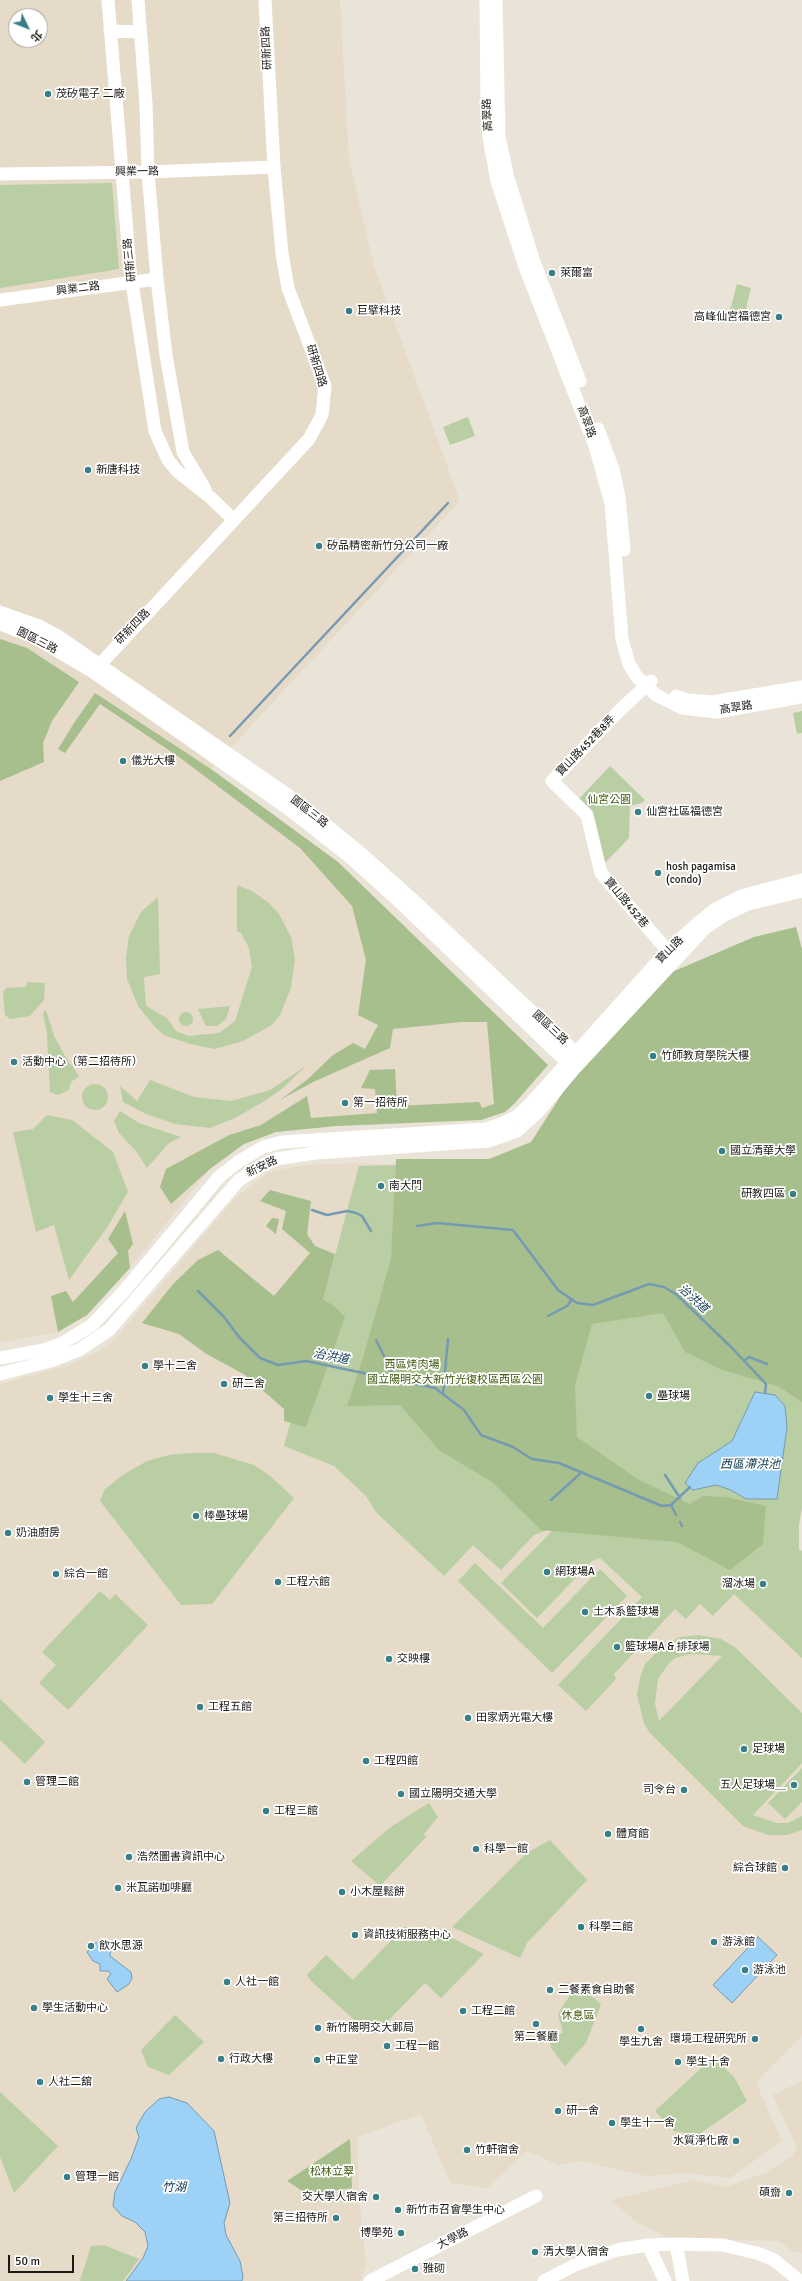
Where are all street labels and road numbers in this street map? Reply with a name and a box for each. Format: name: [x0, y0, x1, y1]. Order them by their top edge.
street label: 研新四路: [259, 26, 275, 70]
street label: 高翠路: [481, 98, 495, 132]
street label: 興業一路: [115, 165, 159, 179]
street label: 研新三路: [121, 237, 139, 283]
street label: 興業二路: [55, 280, 101, 298]
street label: 研新四路: [303, 343, 329, 389]
street label: 高翠路: [574, 404, 598, 440]
street label: 研新四路: [113, 607, 153, 647]
street label: 園區三路: [14, 625, 60, 657]
street label: 高翠路: [719, 699, 753, 717]
street label: 寶山路452巷8弄: [554, 713, 618, 779]
street label: 園區三路: [288, 793, 330, 831]
street label: 寶山路452巷: [601, 875, 651, 931]
street label: 寶山路: [654, 934, 686, 966]
street label: 園區三路: [529, 1008, 571, 1048]
street label: 新安路: [244, 1154, 280, 1180]
street label: 大學路: [435, 2226, 471, 2252]

